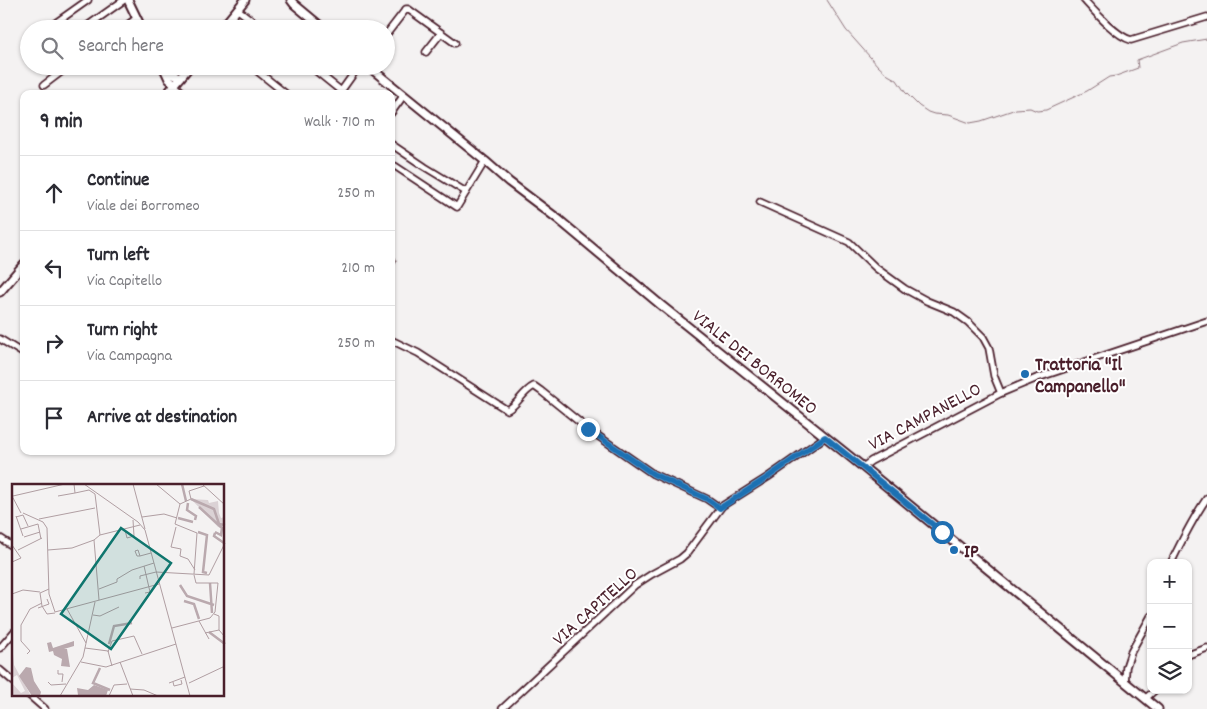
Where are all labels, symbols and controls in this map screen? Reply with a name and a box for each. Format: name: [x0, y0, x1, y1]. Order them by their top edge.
search box: [20, 20, 395, 75]
icon: search: [38, 34, 66, 62]
text: Search here: [78, 34, 164, 61]
text: 9 min: [40, 108, 82, 138]
text: Walk · 710 m: [304, 111, 375, 134]
text: Continue: [87, 168, 149, 195]
icon: ahead: [40, 179, 68, 207]
text: 250 m: [337, 182, 375, 205]
text: Viale dei Borromeo: [87, 195, 200, 218]
text: Turn left: [87, 243, 150, 270]
icon: left: [40, 254, 68, 282]
text: 210 m: [341, 257, 375, 280]
text: Via Capitello: [87, 270, 162, 293]
street label: VIALE DEI BORROMEO: [685, 305, 822, 423]
text: Turn right: [87, 318, 158, 345]
icon: right: [40, 329, 68, 357]
text: 250 m: [337, 332, 375, 355]
text: Via Campagna: [87, 345, 172, 368]
place label: Trattoria "Il Campanello": [1035, 353, 1126, 402]
marker: Trattoria "Il Campanello": [1019, 368, 1031, 380]
street label: VIA CAMPANELLO: [865, 377, 987, 459]
icon: arrive: [40, 404, 68, 432]
text: Arrive at destination: [87, 405, 237, 432]
route end: [577, 418, 600, 441]
inset map: [12, 484, 225, 696]
route start: [931, 521, 954, 544]
place label: IP: [964, 540, 979, 567]
marker: IP: [948, 544, 960, 556]
map controls: [1147, 559, 1192, 694]
button: +: [1147, 559, 1192, 604]
street label: VIA CAPITELLO: [548, 562, 645, 653]
button: −: [1147, 604, 1192, 649]
button: layers: [1147, 649, 1192, 694]

